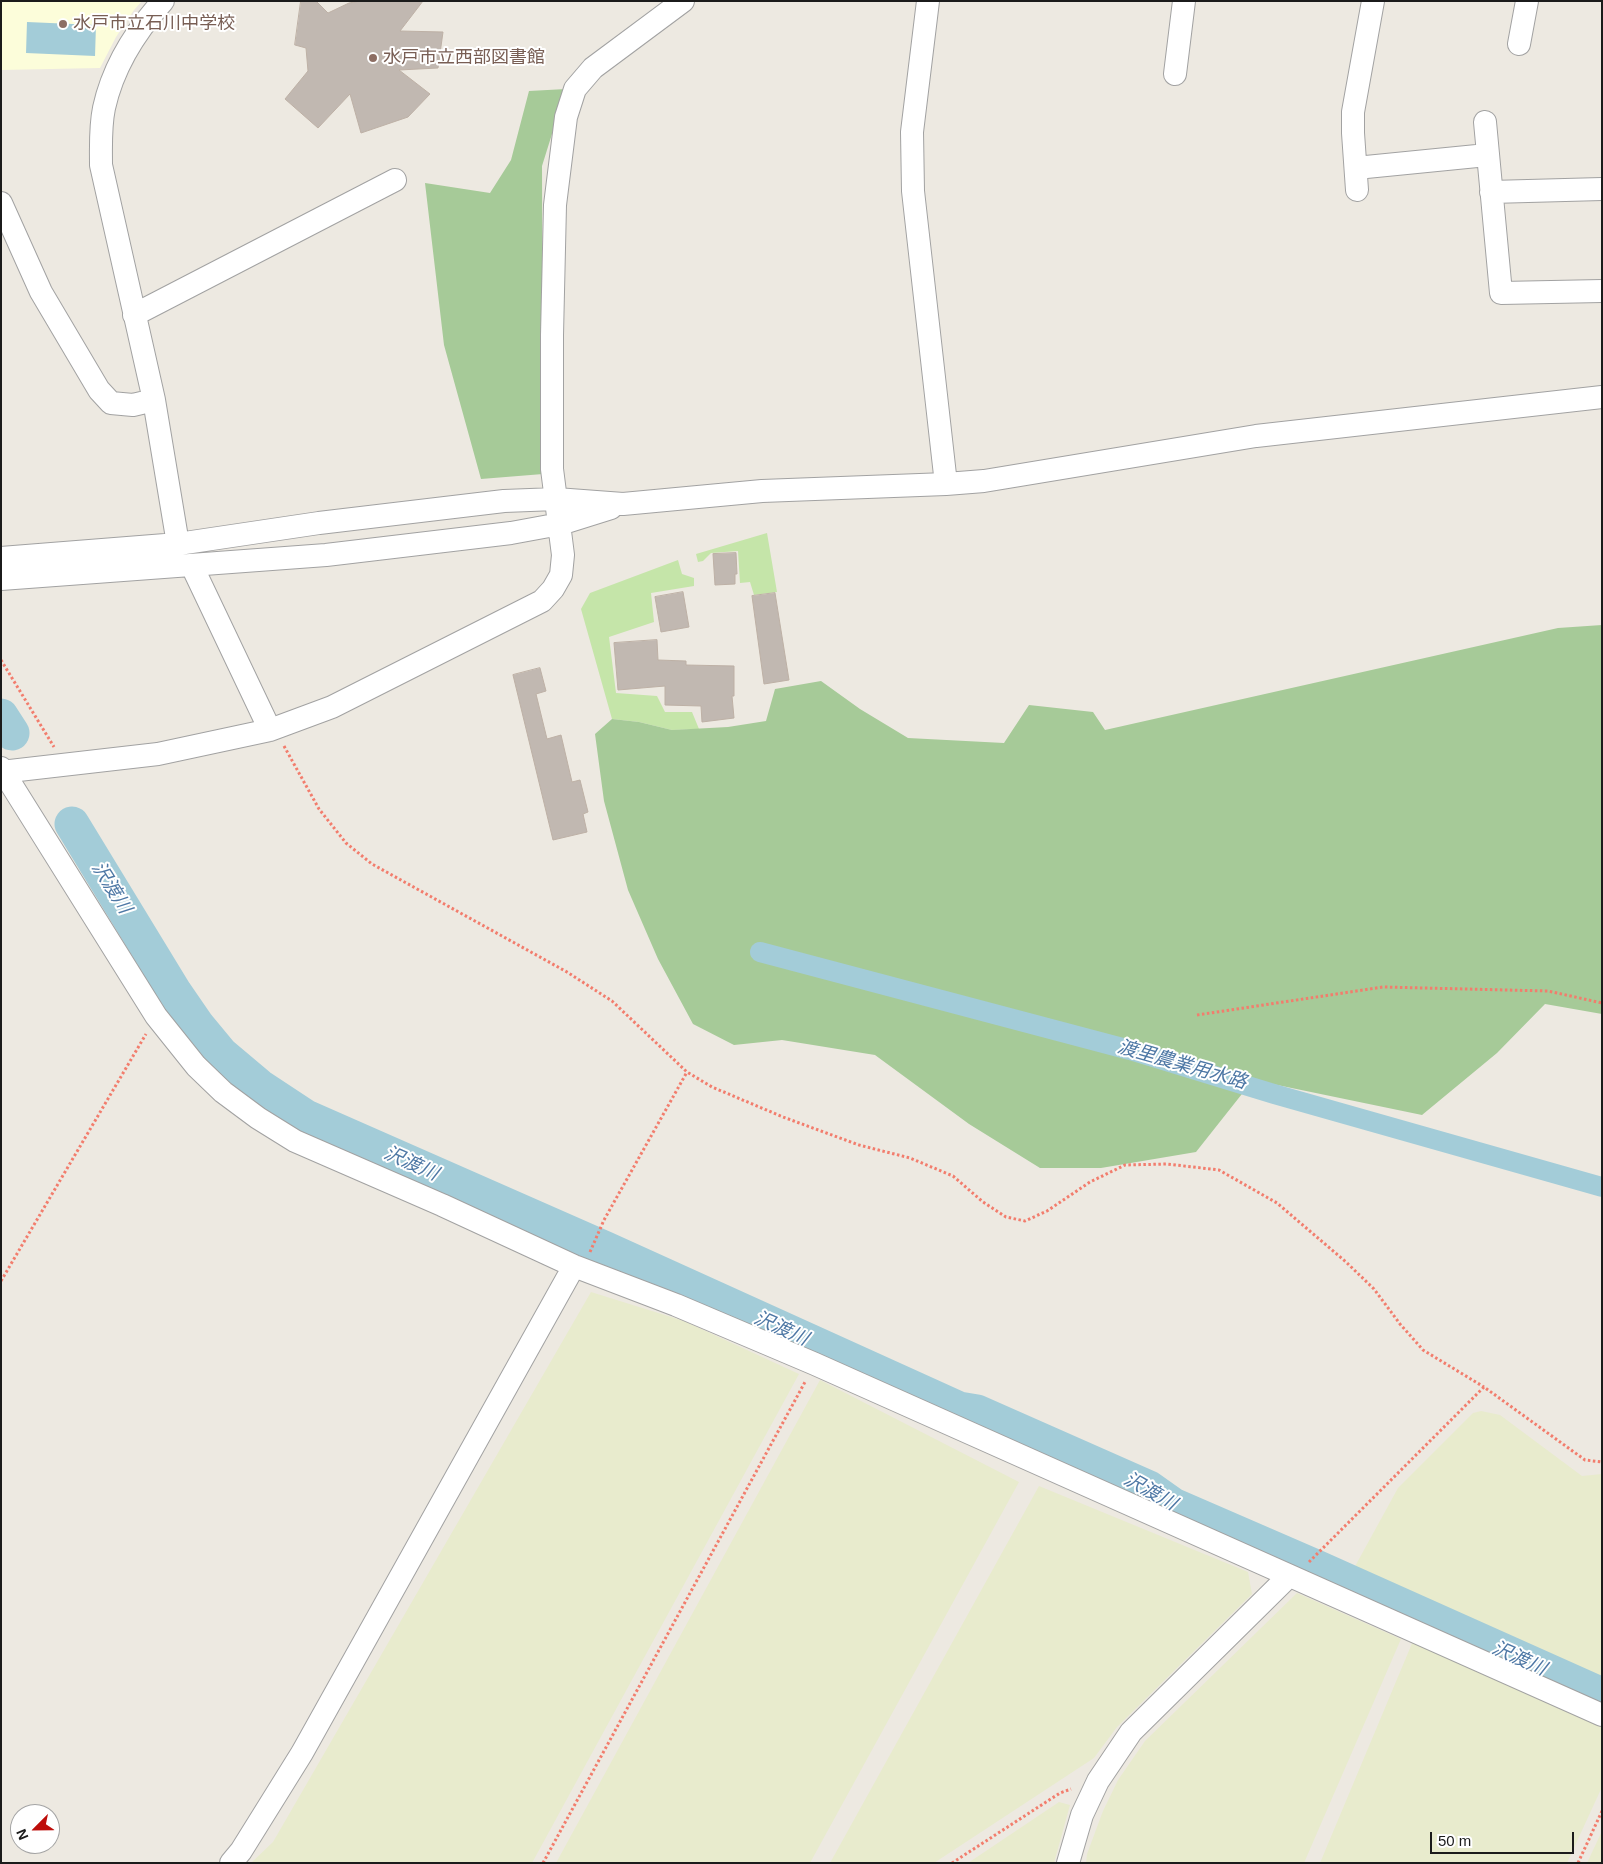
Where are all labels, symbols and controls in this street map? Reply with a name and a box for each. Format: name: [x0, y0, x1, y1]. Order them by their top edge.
place label: 水戸市立石川中学校: [73, 13, 235, 35]
marker: 水戸市立石川中学校: [57, 18, 69, 30]
place label: 水戸市立西部図書館: [383, 47, 545, 69]
marker: 水戸市立西部図書館: [367, 52, 379, 64]
water label: 沢渡川: [86, 858, 136, 918]
water label: 渡里農業用水路: [1115, 1036, 1249, 1094]
water label: 沢渡川: [380, 1142, 442, 1186]
water label: 沢渡川: [750, 1307, 812, 1351]
water label: 沢渡川: [1120, 1468, 1180, 1516]
water label: 沢渡川: [1488, 1637, 1550, 1681]
north arrow: [10, 1804, 60, 1854]
scale bar: [1433, 1822, 1577, 1854]
text: N: [13, 1827, 31, 1842]
text: 50 m: [1438, 1832, 1471, 1849]

